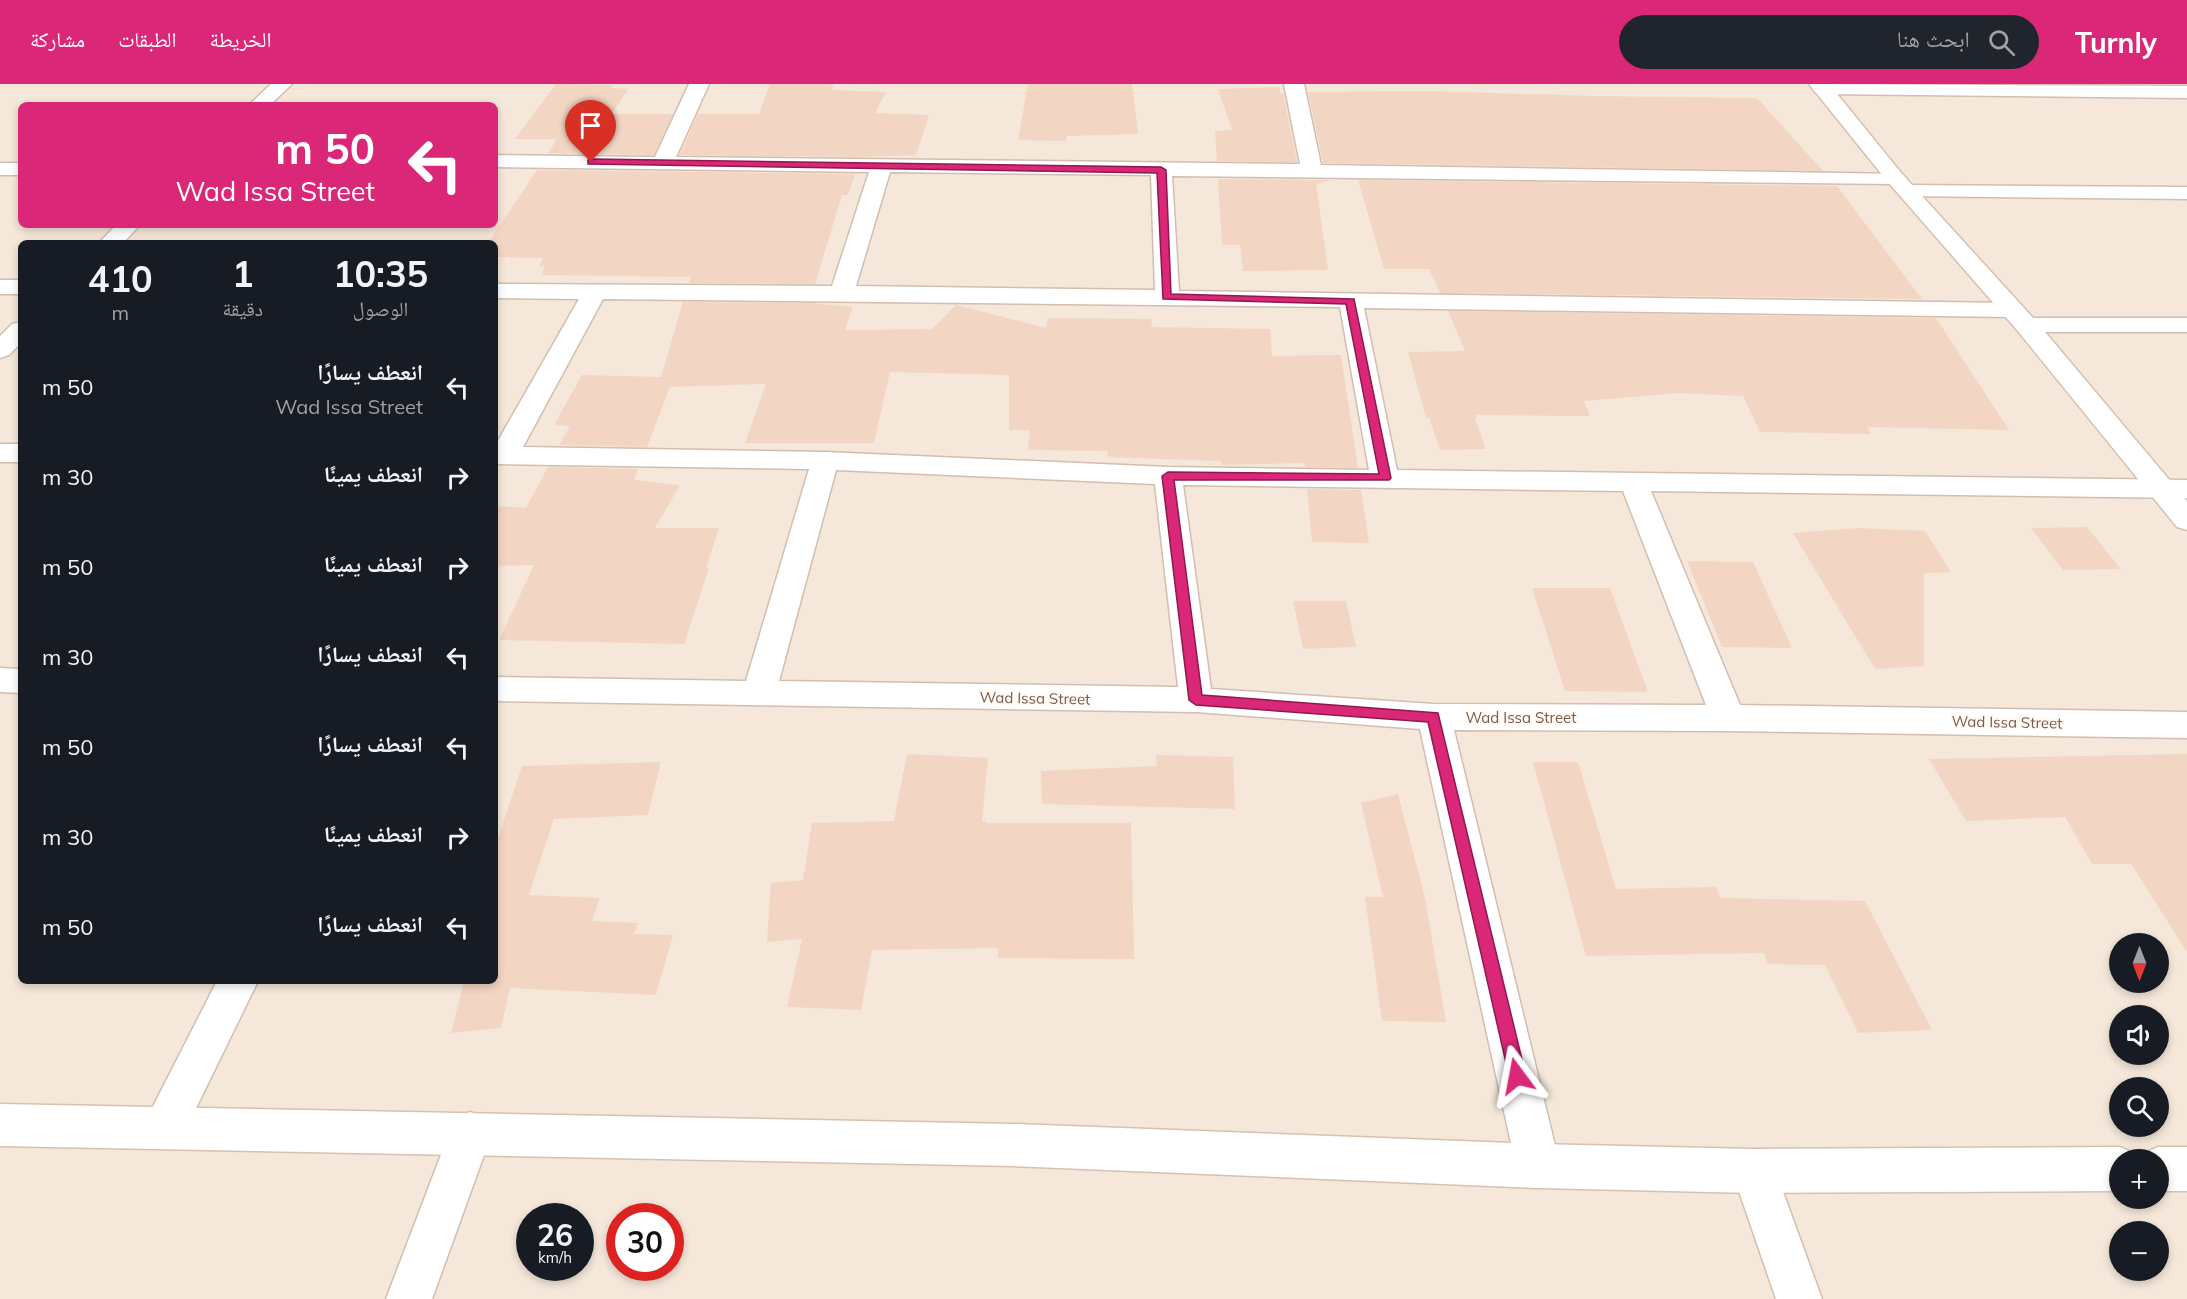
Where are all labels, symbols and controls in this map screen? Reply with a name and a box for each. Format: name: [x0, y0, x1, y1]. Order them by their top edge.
search box: [1619, 15, 2039, 69]
text: ابحث هنا: [1897, 25, 1970, 53]
text: Turnly: [2075, 25, 2157, 60]
text: مشاركة: [30, 26, 85, 52]
text: الطبقات: [118, 26, 177, 52]
text: الخريطة: [210, 26, 271, 52]
icon: search: [1985, 26, 2018, 59]
pin: [565, 100, 616, 162]
icon: arrive: [574, 109, 607, 142]
text: 50 m: [275, 122, 375, 175]
icon: left: [396, 126, 474, 204]
text: Wad Issa Street: [175, 174, 375, 208]
text: 1: [232, 251, 254, 296]
text: 10:35: [333, 251, 428, 296]
text: 410: [88, 256, 153, 301]
text: دقيقة: [222, 296, 263, 321]
text: الوصول: [353, 296, 408, 321]
text: m: [111, 300, 129, 325]
text: انعطف يسارًا: [317, 358, 423, 386]
icon: left: [441, 371, 474, 404]
text: 50 m: [42, 373, 93, 401]
text: Wad Issa Street: [275, 394, 423, 419]
text: انعطف يمينًا: [324, 460, 423, 488]
icon: right: [441, 461, 474, 494]
text: 30 m: [42, 463, 93, 491]
text: انعطف يمينًا: [324, 550, 423, 578]
icon: right: [441, 551, 474, 584]
text: 50 m: [42, 553, 93, 581]
text: انعطف يسارًا: [317, 640, 423, 668]
icon: left: [441, 641, 474, 674]
text: 30 m: [42, 643, 93, 671]
street label: Wad Issa Street: [979, 688, 1091, 708]
street label: Wad Issa Street: [1466, 708, 1576, 727]
street label: Wad Issa Street: [1951, 712, 2063, 732]
text: انعطف يسارًا: [317, 730, 423, 758]
icon: left: [441, 731, 474, 764]
text: 50 m: [42, 733, 93, 761]
text: انعطف يمينًا: [324, 820, 423, 848]
icon: right: [441, 821, 474, 854]
text: 30 m: [42, 823, 93, 851]
text: انعطف يسارًا: [317, 910, 423, 938]
icon: left: [441, 911, 474, 944]
text: 50 m: [42, 913, 93, 941]
north arrow: [2109, 933, 2169, 993]
map controls: [2109, 933, 2169, 1281]
button: sound: [2109, 1005, 2169, 1065]
position arrow: [1485, 1044, 1549, 1108]
button: search: [2109, 1077, 2169, 1137]
button: +: [2109, 1149, 2169, 1209]
speed limit sign: 30: [606, 1203, 684, 1281]
text: 26: [537, 1216, 573, 1254]
button: −: [2109, 1221, 2169, 1281]
text: km/h: [538, 1248, 572, 1267]

